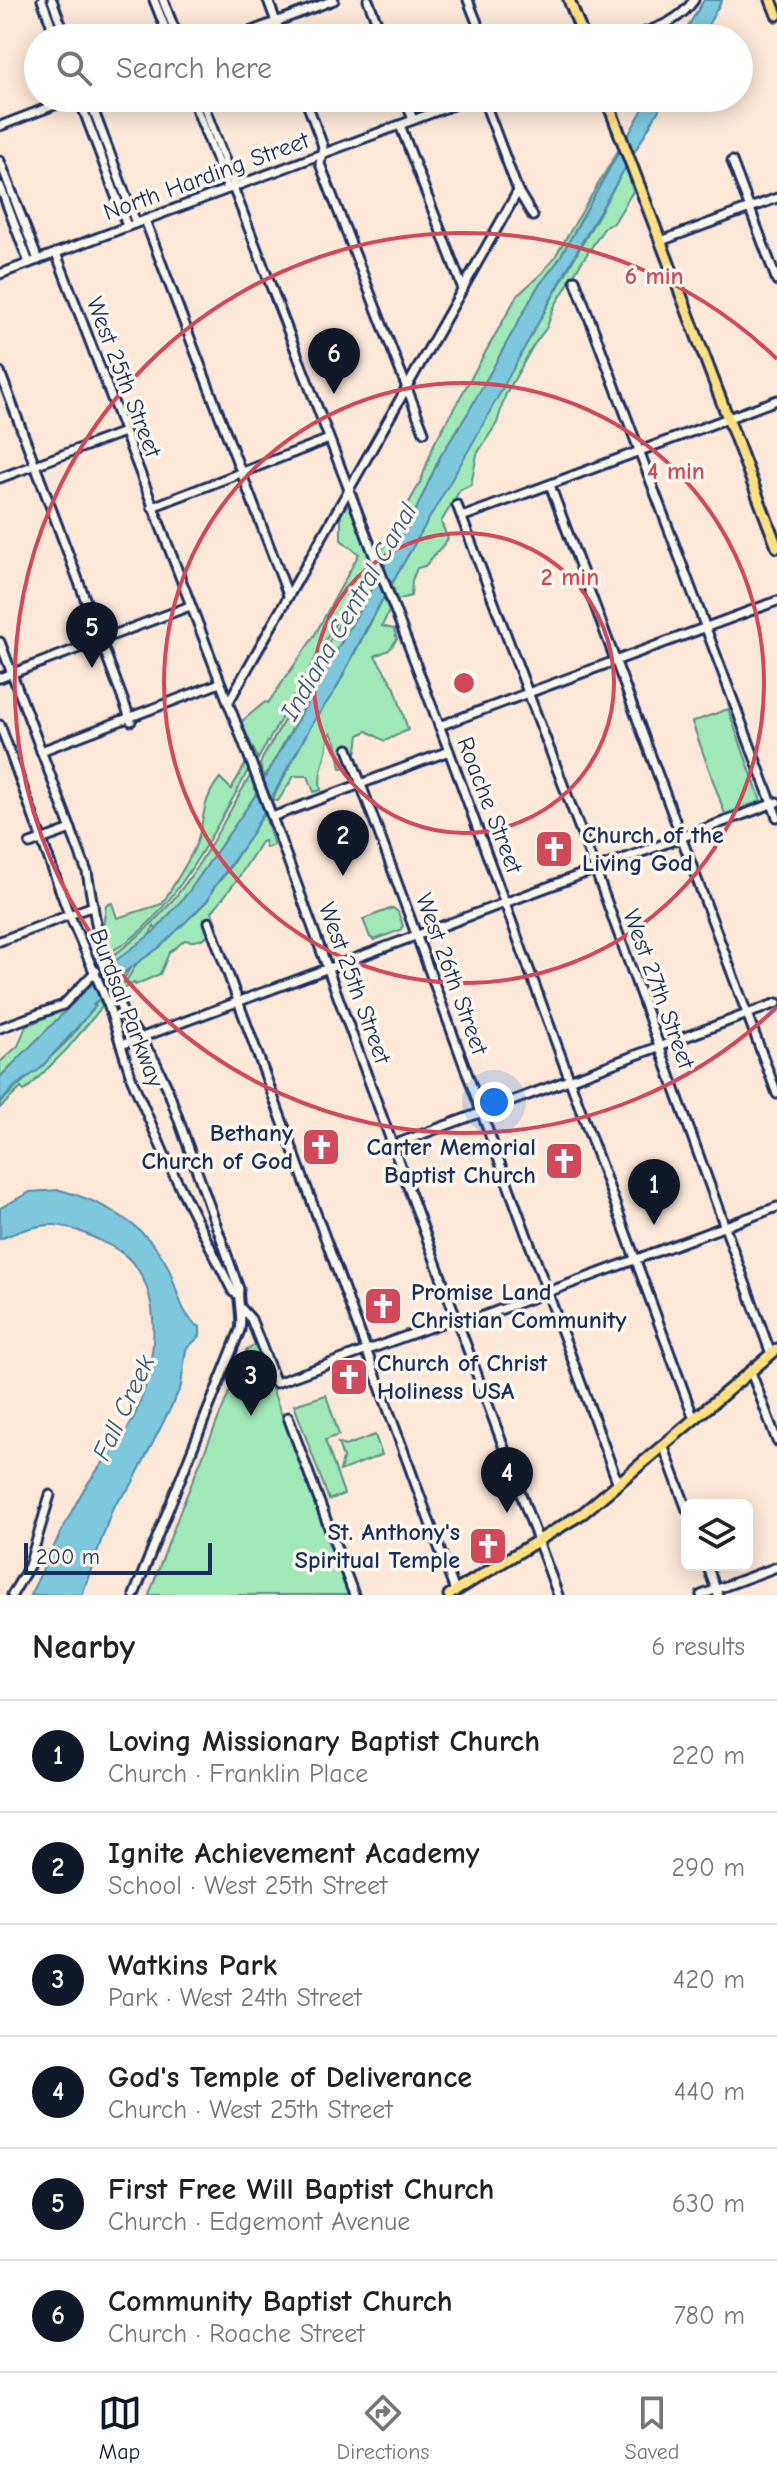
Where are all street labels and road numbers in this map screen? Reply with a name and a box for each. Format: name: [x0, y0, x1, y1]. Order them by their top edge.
street label: North Harding Street: [99, 125, 314, 226]
street label: West 25th Street: [81, 293, 168, 462]
street label: Roache Street: [451, 733, 529, 878]
street label: West 26th Street: [410, 890, 495, 1059]
street label: West 25th Street: [313, 899, 398, 1068]
street label: West 27th Street: [617, 905, 701, 1074]
street label: Burdsal Parkway: [84, 925, 170, 1091]

